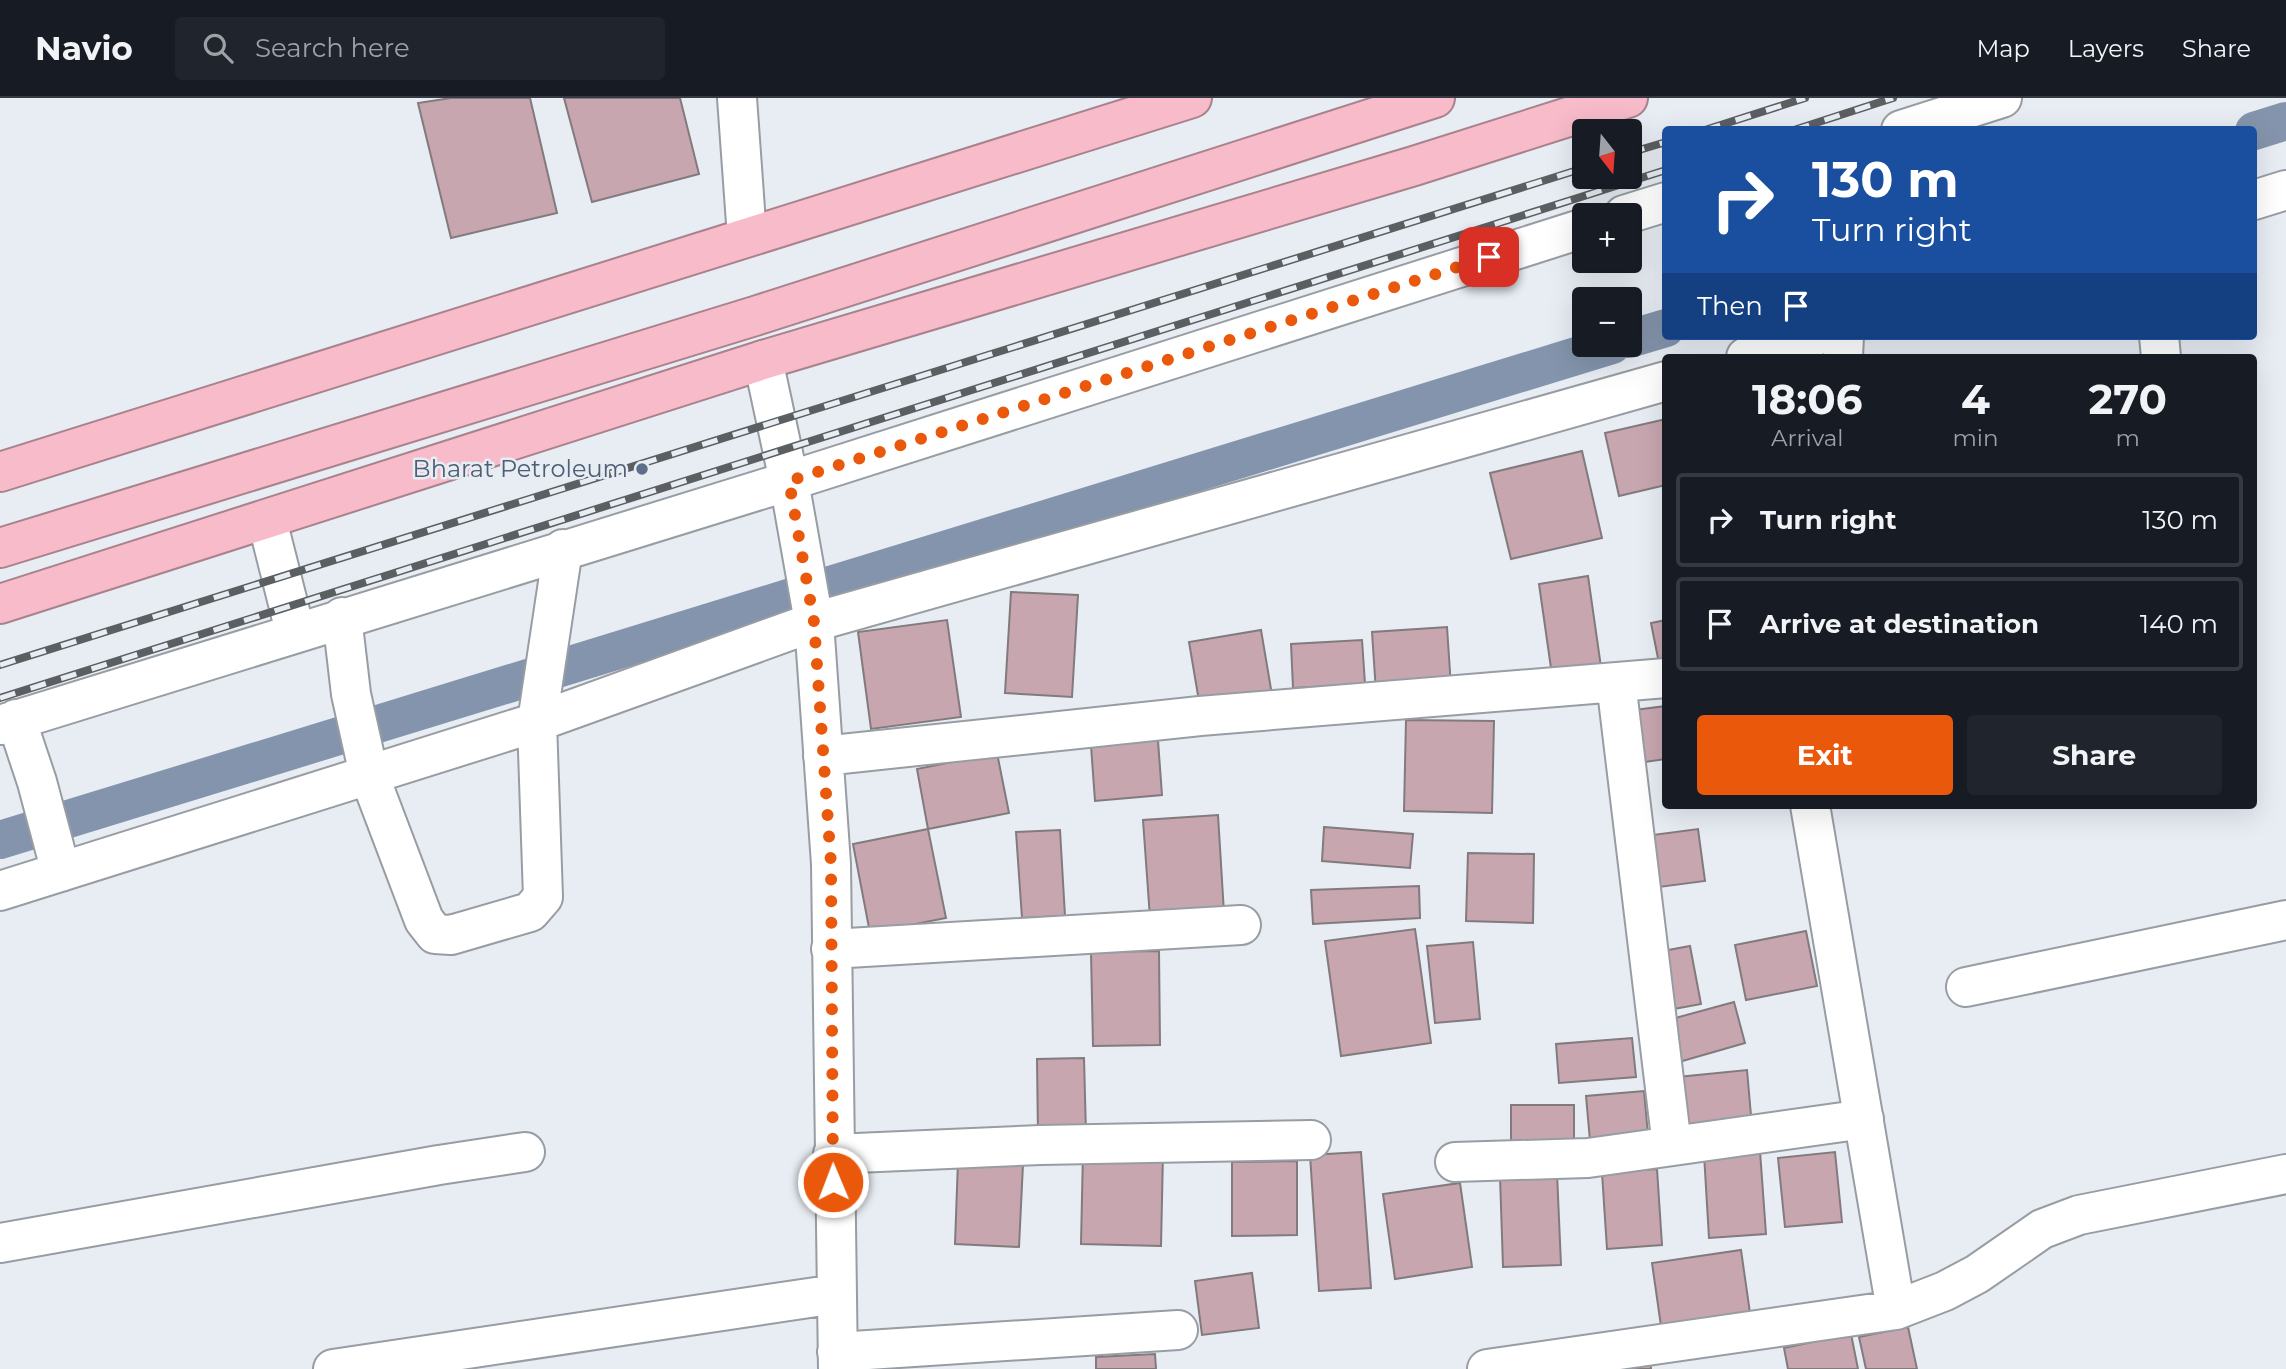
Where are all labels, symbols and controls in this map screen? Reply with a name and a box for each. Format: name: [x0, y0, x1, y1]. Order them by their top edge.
search box: [175, 17, 665, 80]
text: Navio: [35, 28, 133, 68]
icon: search: [199, 29, 237, 67]
text: Search here: [255, 32, 410, 64]
text: Map: [1976, 34, 2030, 63]
text: Layers: [2068, 34, 2144, 63]
text: Share: [2182, 34, 2251, 63]
north arrow: [1572, 119, 1642, 189]
map controls: [1572, 119, 1642, 357]
text: 130 m: [1812, 150, 1959, 209]
icon: right: [1697, 154, 1788, 245]
button: +: [1572, 203, 1642, 273]
text: Turn right: [1812, 210, 1972, 249]
pin: [1459, 227, 1519, 287]
icon: arrive: [1470, 238, 1508, 276]
button: −: [1572, 287, 1642, 357]
icon: arrive: [1777, 287, 1815, 325]
text: Then: [1697, 290, 1763, 322]
text: 18:06: [1752, 373, 1862, 425]
text: 4: [1961, 373, 1990, 425]
text: 270: [2089, 373, 2167, 425]
text: Arrival: [1771, 424, 1843, 452]
text: min: [1952, 424, 1999, 452]
text: m: [2116, 424, 2140, 452]
place label: Bharat Petroleum: [413, 454, 628, 483]
marker: Bharat Petroleum: [634, 461, 650, 477]
icon: right: [1701, 501, 1739, 539]
text: Turn right: [1760, 504, 1896, 536]
text: 130 m: [2142, 504, 2218, 536]
icon: arrive: [1701, 605, 1739, 643]
text: Arrive at destination: [1760, 608, 2039, 640]
text: 140 m: [2140, 608, 2218, 640]
button: Exit: [1697, 715, 1953, 795]
button: Share: [1967, 715, 2222, 795]
position arrow: [796, 1145, 870, 1219]

